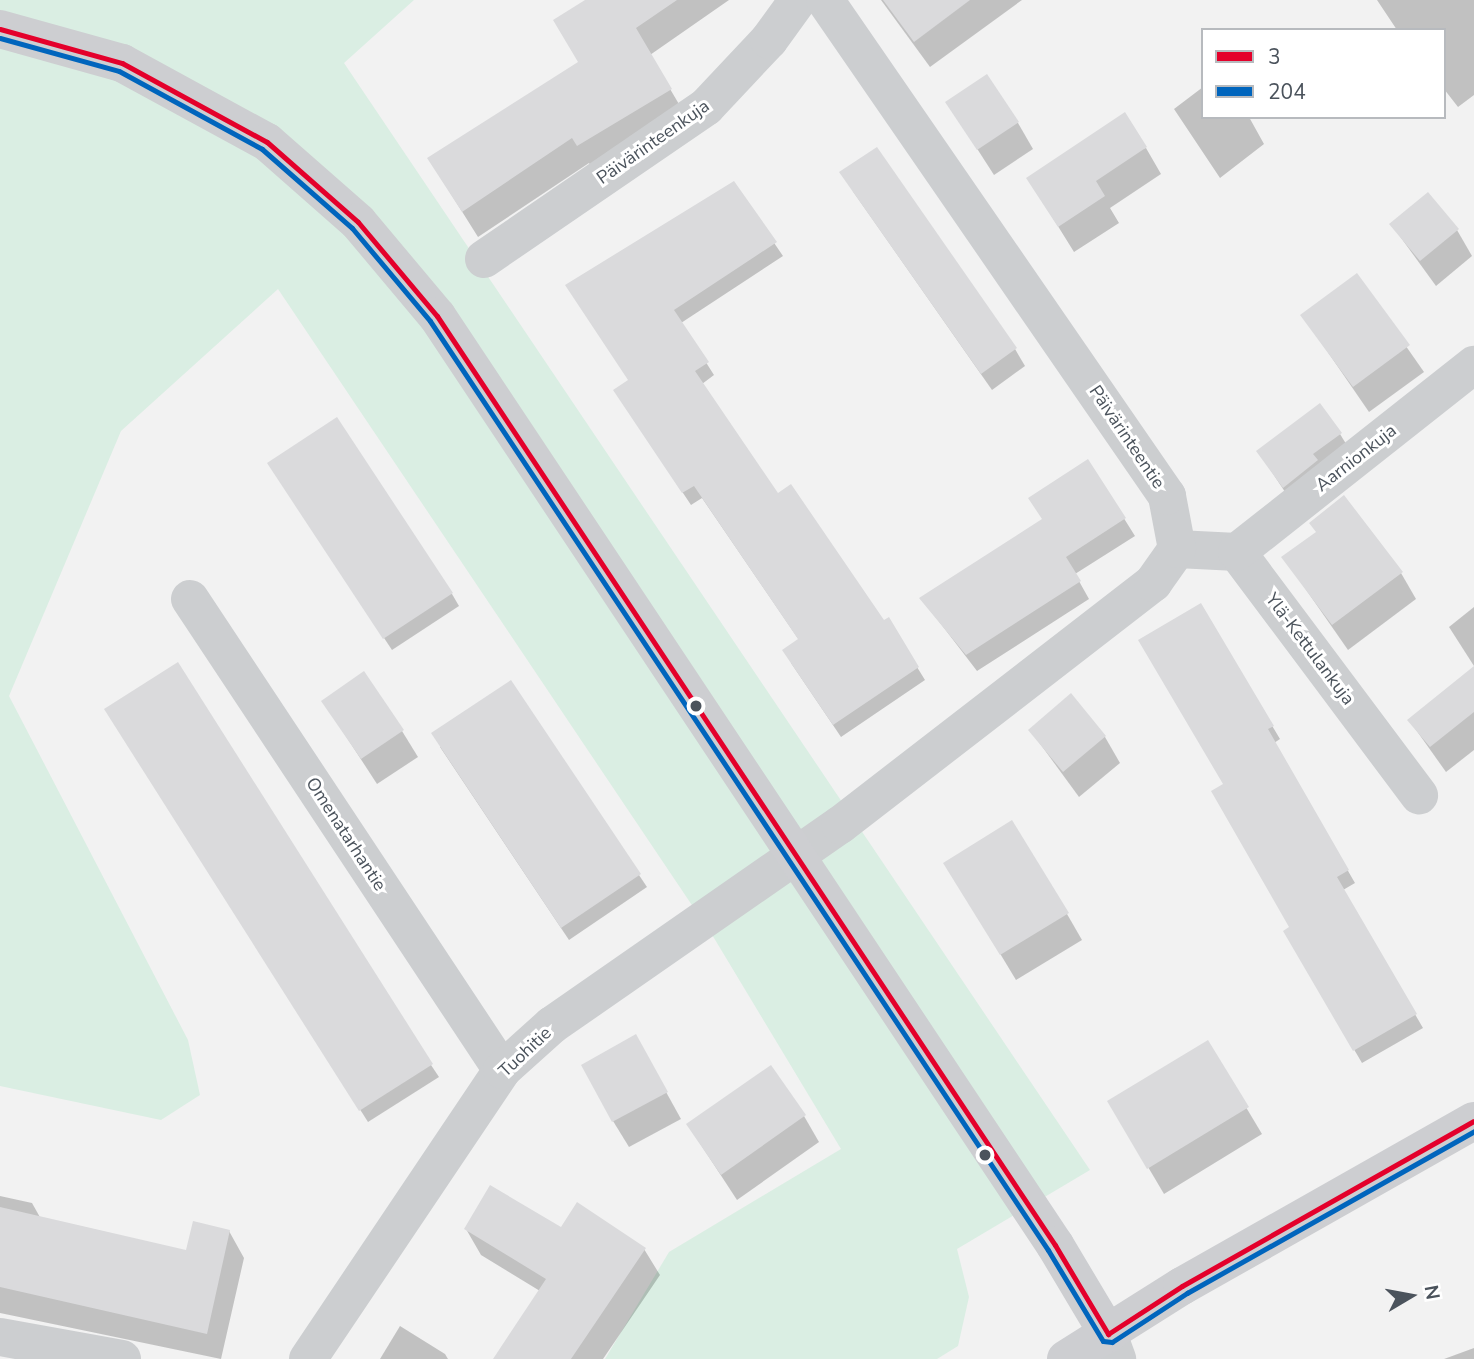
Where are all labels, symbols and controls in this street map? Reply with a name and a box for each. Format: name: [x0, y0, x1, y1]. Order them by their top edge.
legend: [1201, 28, 1446, 119]
text: 3: [1268, 43, 1281, 71]
text: 204: [1268, 78, 1306, 106]
street label: Päivärinteenkuja: [592, 95, 714, 189]
street label: Päivärinteentie: [1085, 381, 1169, 493]
street label: Aarnionkuja: [1311, 420, 1401, 496]
street label: Ylä-Kettulankuja: [1261, 589, 1359, 709]
unlabelled marker: [689, 699, 703, 713]
street label: Omenatarhantie: [301, 773, 391, 895]
street label: Tuohitie: [494, 1022, 556, 1082]
unlabelled marker: [978, 1148, 992, 1162]
north arrow: [1376, 1261, 1446, 1331]
text: N: [1418, 1283, 1446, 1302]

